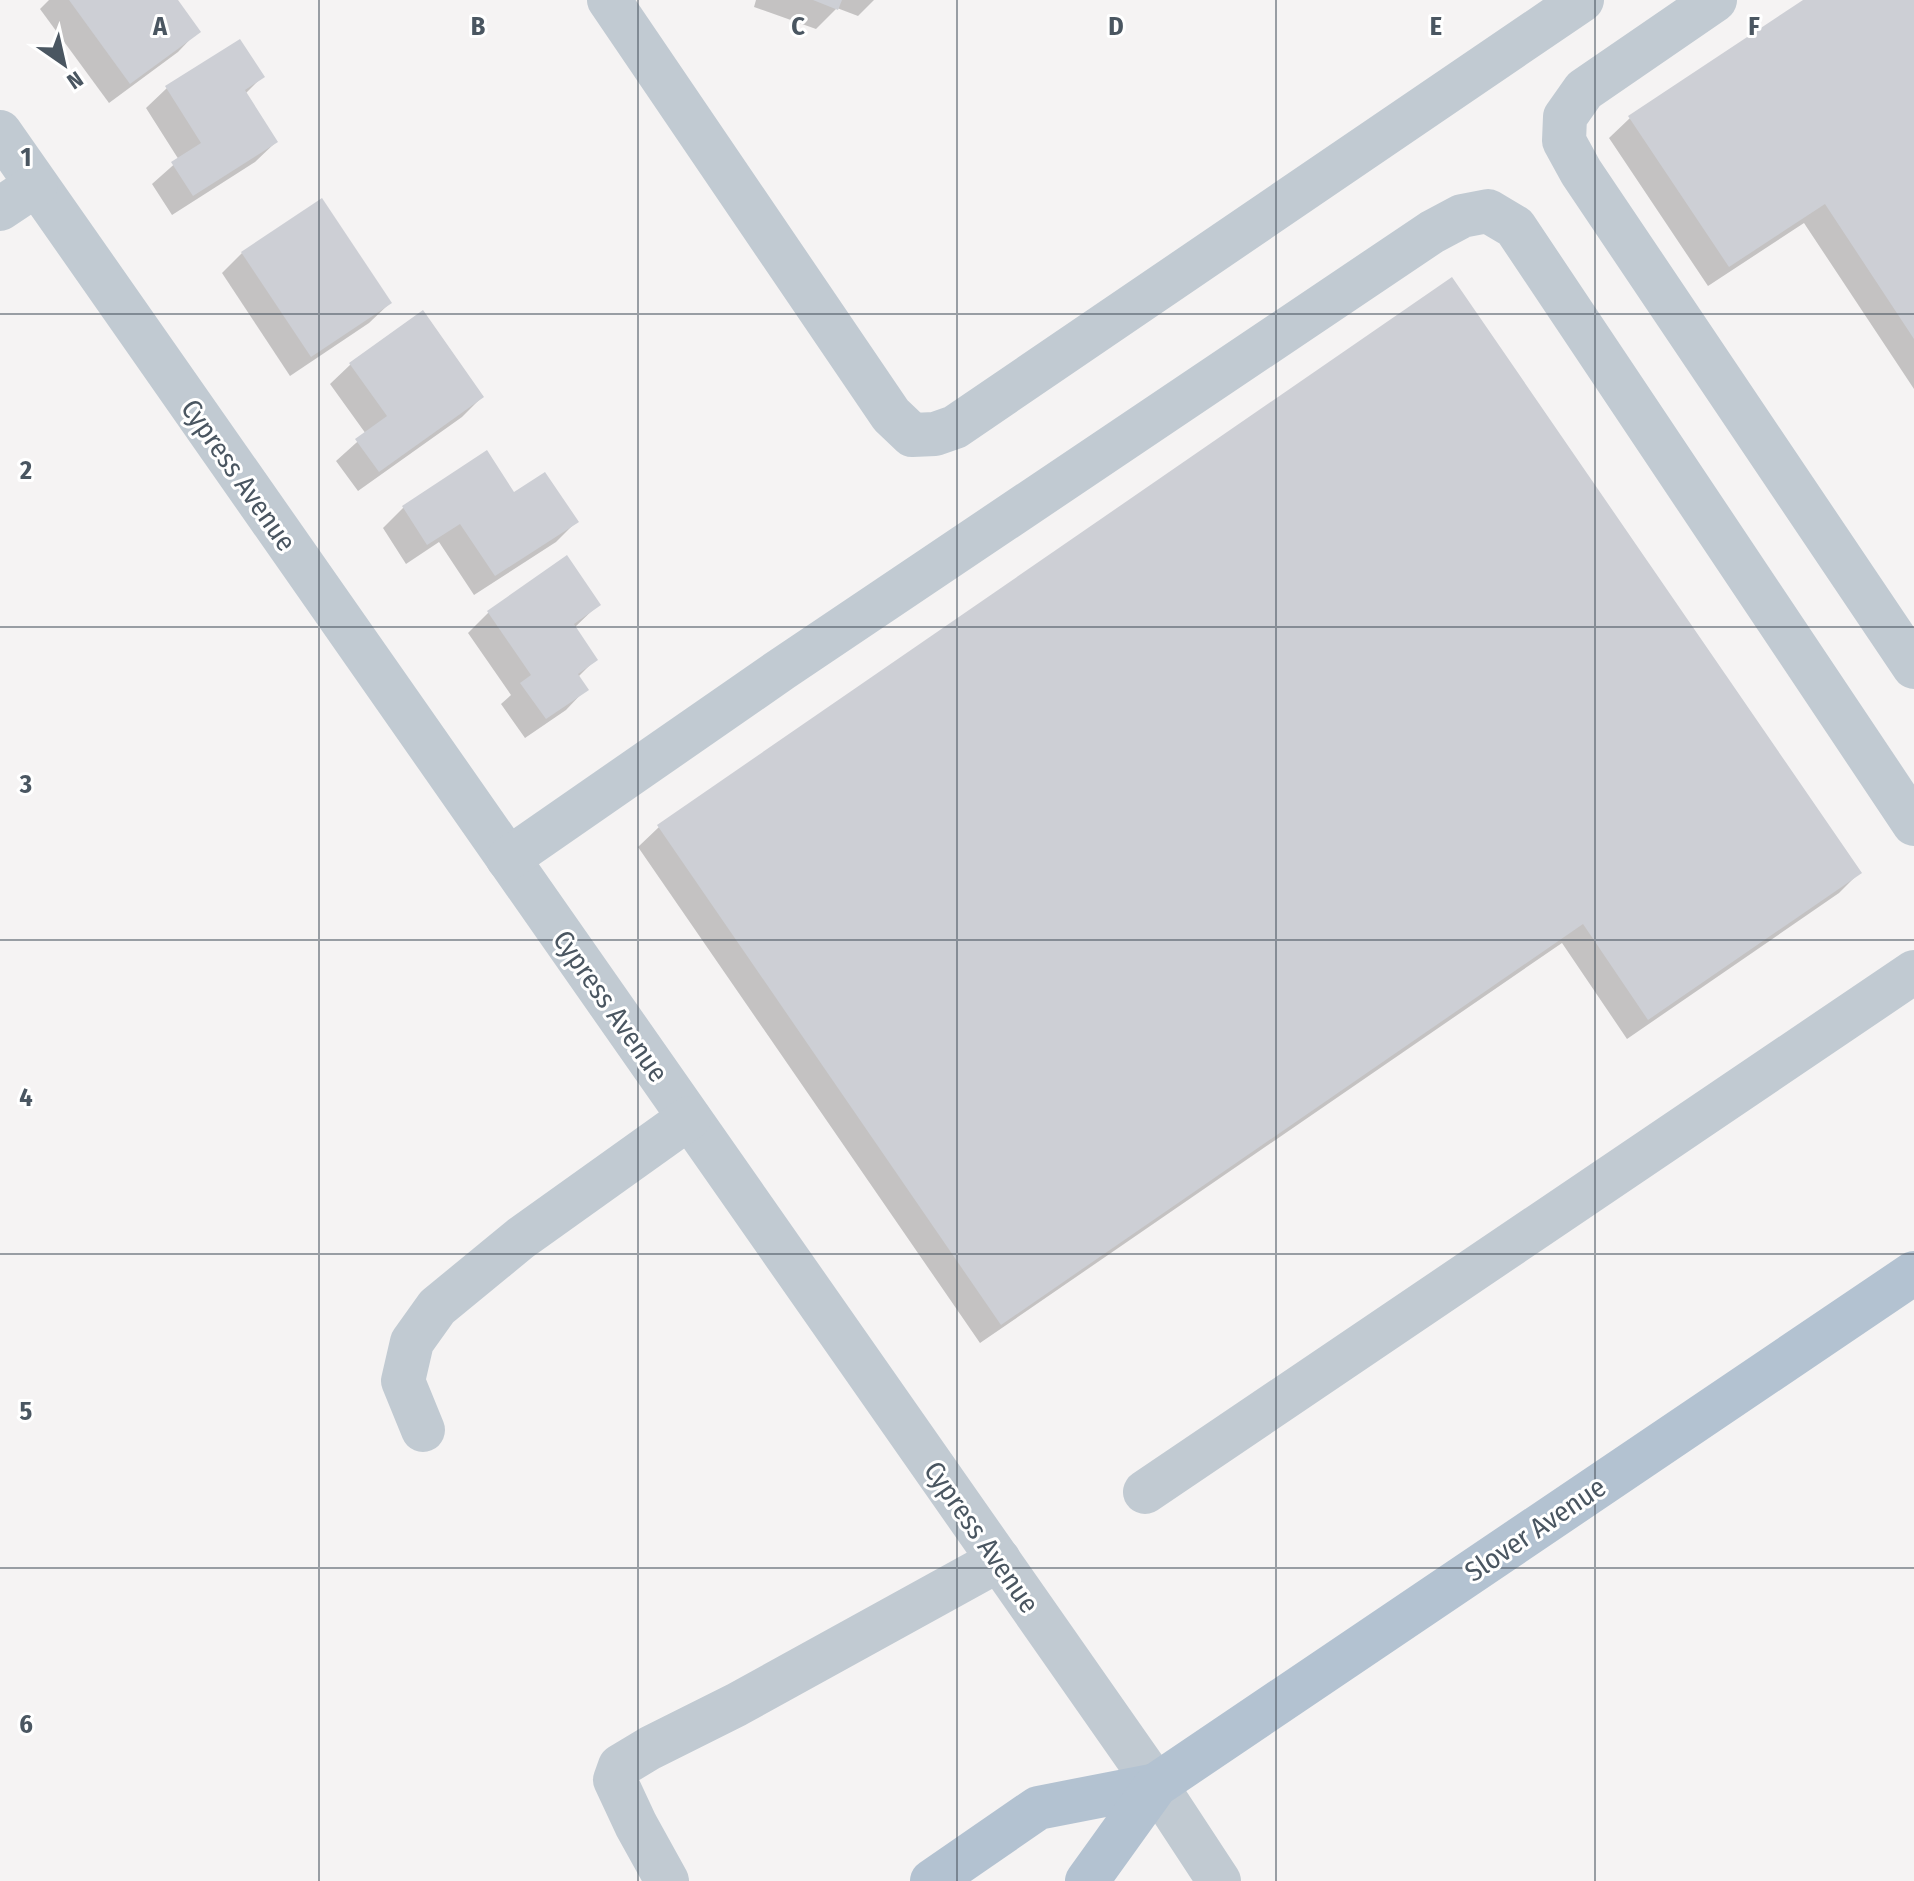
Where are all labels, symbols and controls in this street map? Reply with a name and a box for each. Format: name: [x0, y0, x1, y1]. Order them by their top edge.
text: A: [152, 11, 168, 42]
text: B: [471, 11, 486, 42]
text: C: [791, 11, 805, 42]
text: D: [1108, 11, 1124, 42]
text: E: [1430, 11, 1442, 42]
text: F: [1748, 11, 1760, 42]
north arrow: [24, 24, 104, 104]
text: N: [62, 65, 88, 95]
text: 1: [21, 142, 32, 173]
street label: Cypress Avenue: [174, 393, 303, 557]
text: 2: [19, 455, 32, 486]
text: 3: [19, 769, 32, 800]
street label: Cypress Avenue: [546, 924, 675, 1088]
text: 4: [19, 1082, 33, 1113]
text: 5: [20, 1396, 33, 1427]
street label: Cypress Avenue: [917, 1455, 1046, 1619]
street label: Slover Avenue: [1459, 1470, 1612, 1589]
text: 6: [19, 1709, 33, 1740]

